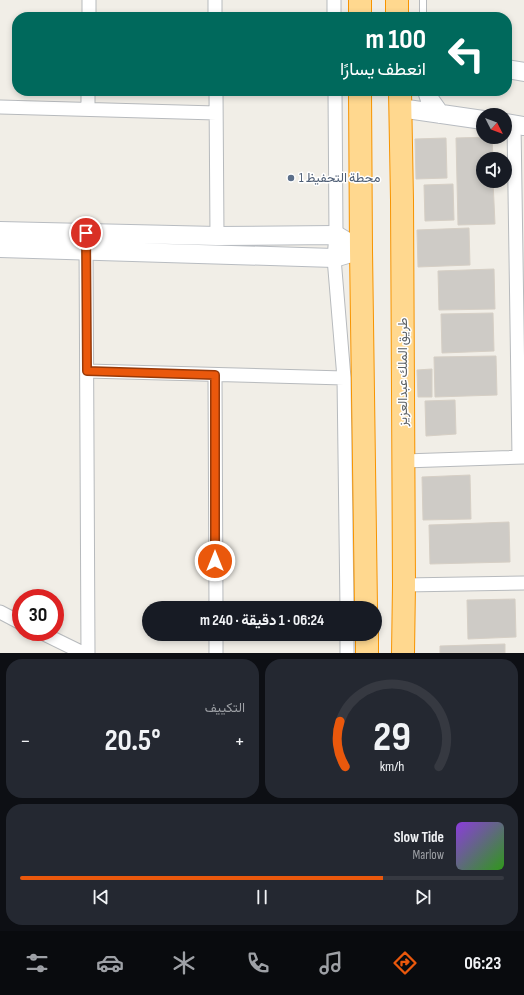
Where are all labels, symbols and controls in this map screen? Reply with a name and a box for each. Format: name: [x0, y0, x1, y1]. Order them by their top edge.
text: 100 m: [365, 23, 426, 56]
icon: left: [440, 28, 492, 80]
text: انعطف يسارًا: [340, 59, 426, 80]
north arrow: [476, 108, 512, 144]
map controls: [476, 108, 512, 188]
button: sound: [476, 152, 512, 188]
place label: محطة التحفيظ 1: [299, 170, 380, 186]
marker: محطة التحفيظ 1: [286, 173, 296, 183]
pin: [69, 216, 103, 250]
icon: arrive: [75, 222, 97, 244]
street label: طريق الملك عبدالعزيز: [395, 318, 411, 427]
position arrow: [194, 540, 236, 582]
speed limit sign: 30: [12, 589, 64, 641]
text: 06:24 · 1 دقيقة · 240 m: [200, 611, 324, 630]
text: التكييف: [205, 700, 245, 716]
text: 29: [373, 712, 410, 761]
text: 20.5°: [104, 723, 161, 759]
text: −: [20, 728, 31, 755]
text: +: [234, 728, 245, 755]
text: km/h: [379, 757, 404, 774]
text: Slow Tide: [394, 828, 444, 847]
text: Marlow: [412, 847, 444, 863]
icon: previous: [90, 886, 112, 908]
icon: pause: [251, 886, 273, 908]
icon: next: [412, 886, 434, 908]
icon: filters: [23, 949, 51, 977]
icon: car: [96, 949, 124, 977]
icon: climate: [170, 949, 198, 977]
icon: phone: [244, 949, 272, 977]
icon: music: [317, 949, 345, 977]
icon: directions: [391, 949, 419, 977]
text: 06:23: [464, 953, 501, 974]

